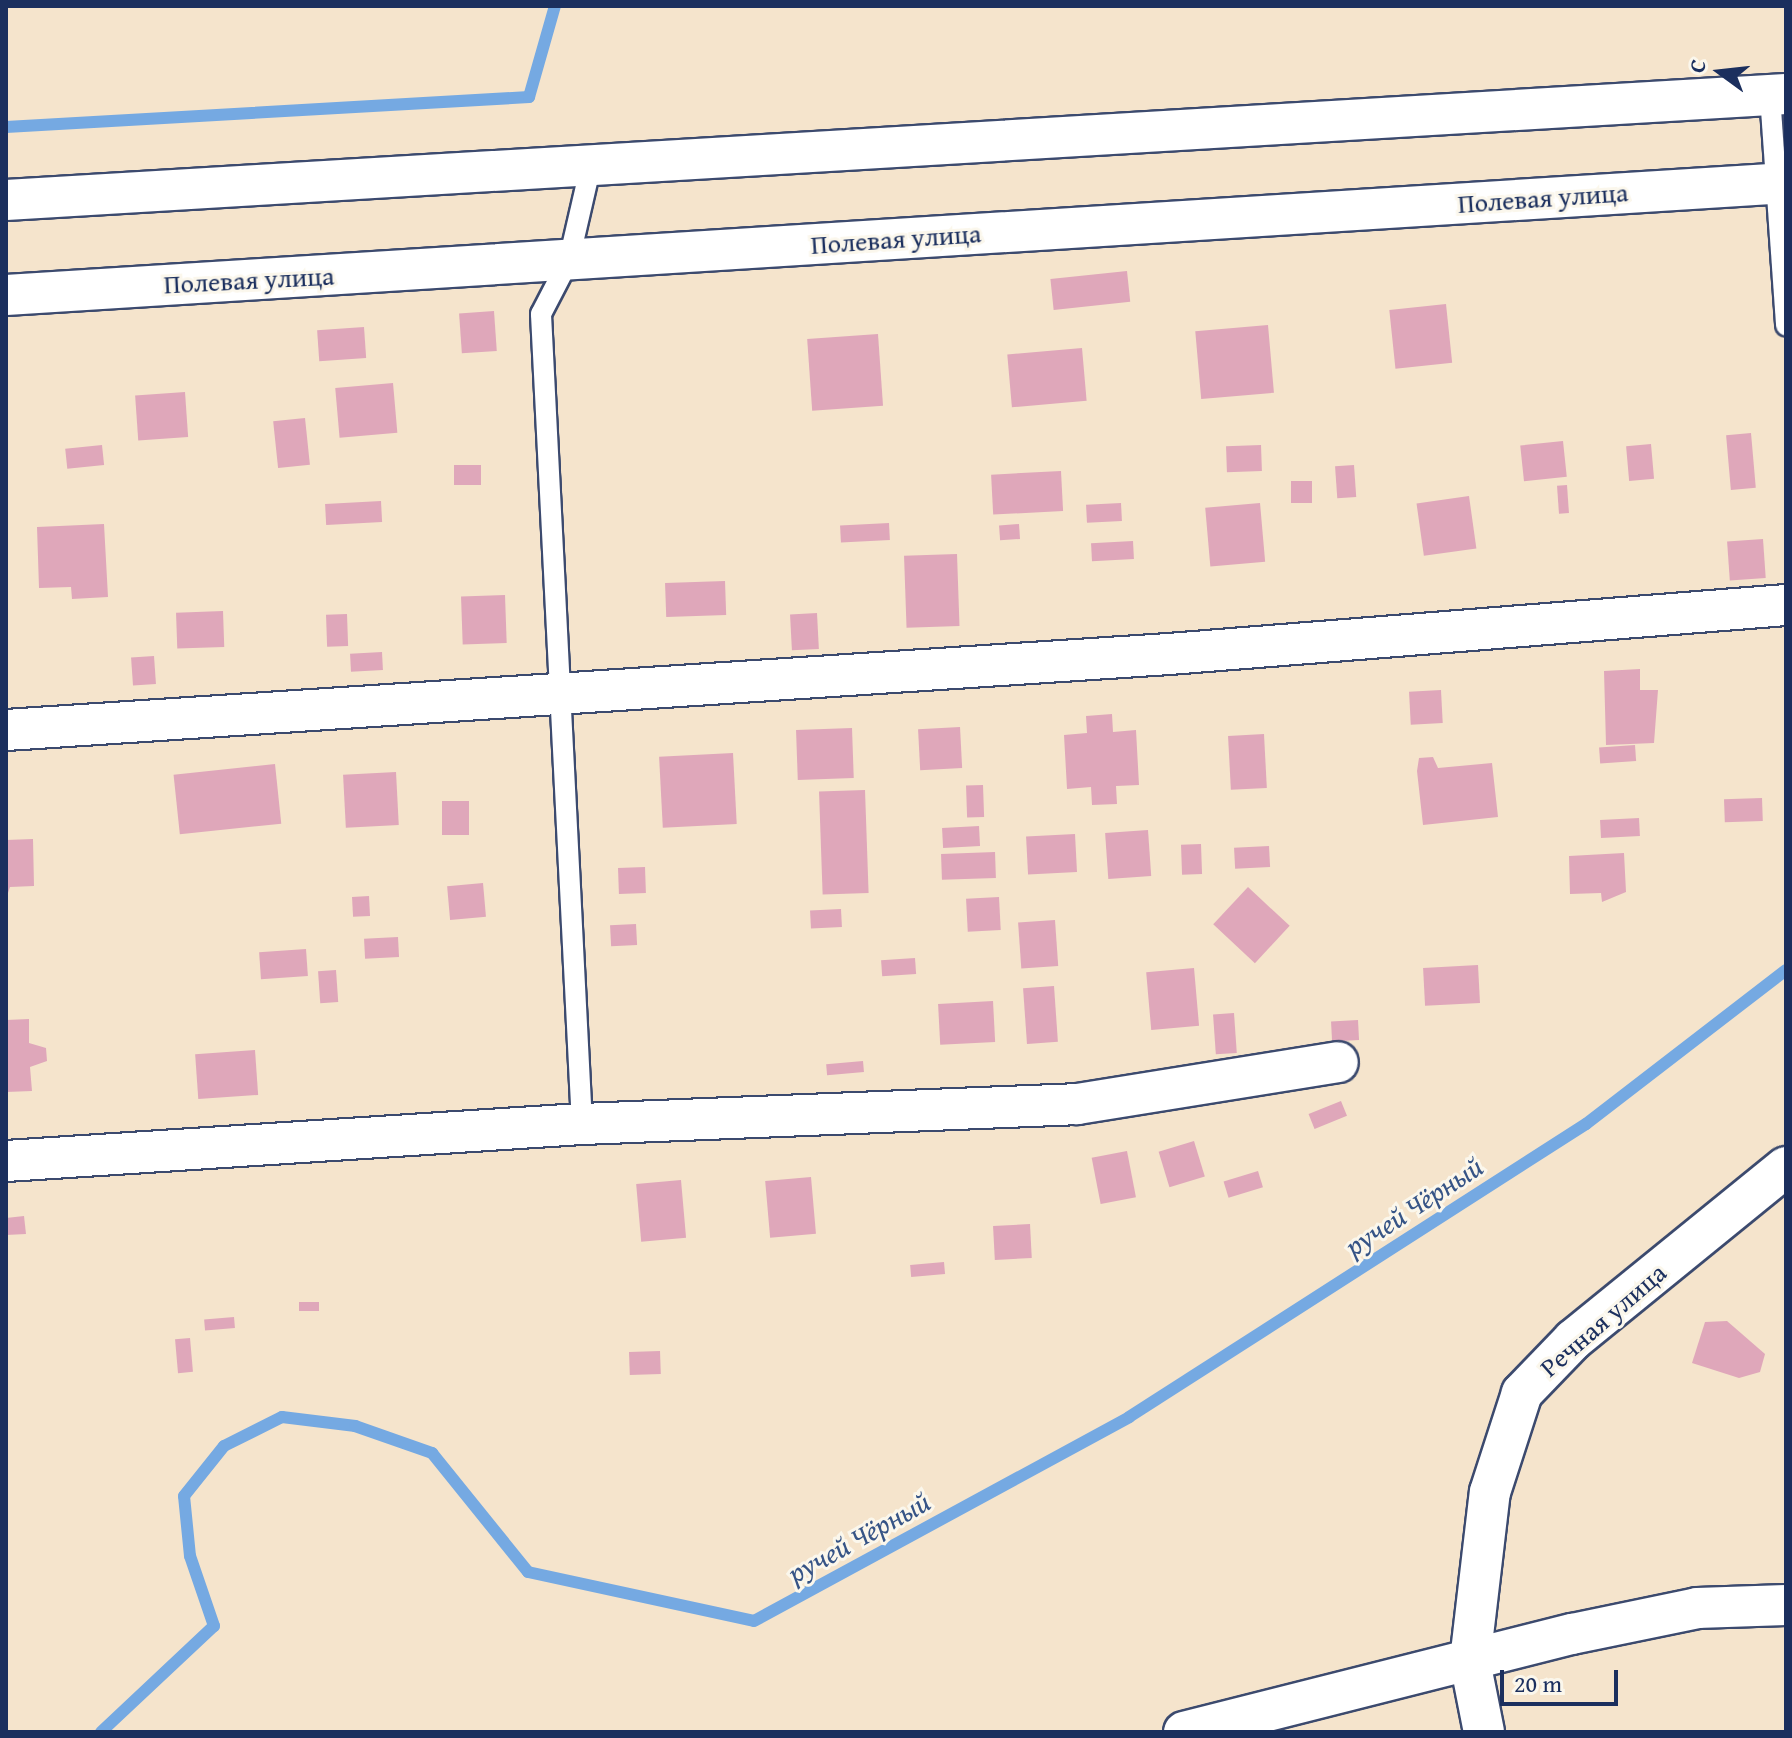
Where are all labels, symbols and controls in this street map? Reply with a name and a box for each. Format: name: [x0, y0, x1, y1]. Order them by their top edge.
north arrow: [1680, 32, 1760, 112]
text: С: [1680, 56, 1714, 76]
street label: Полевая улица: [1457, 176, 1629, 220]
street label: Полевая улица: [810, 217, 982, 261]
street label: Полевая улица: [163, 260, 335, 300]
water label: ручей Чёрный: [1339, 1149, 1489, 1263]
street label: Речная улица: [1534, 1257, 1672, 1383]
water label: ручей Чёрный: [782, 1484, 936, 1590]
scale bar: [1504, 1654, 1622, 1704]
text: 20 m: [1514, 1666, 1562, 1701]

